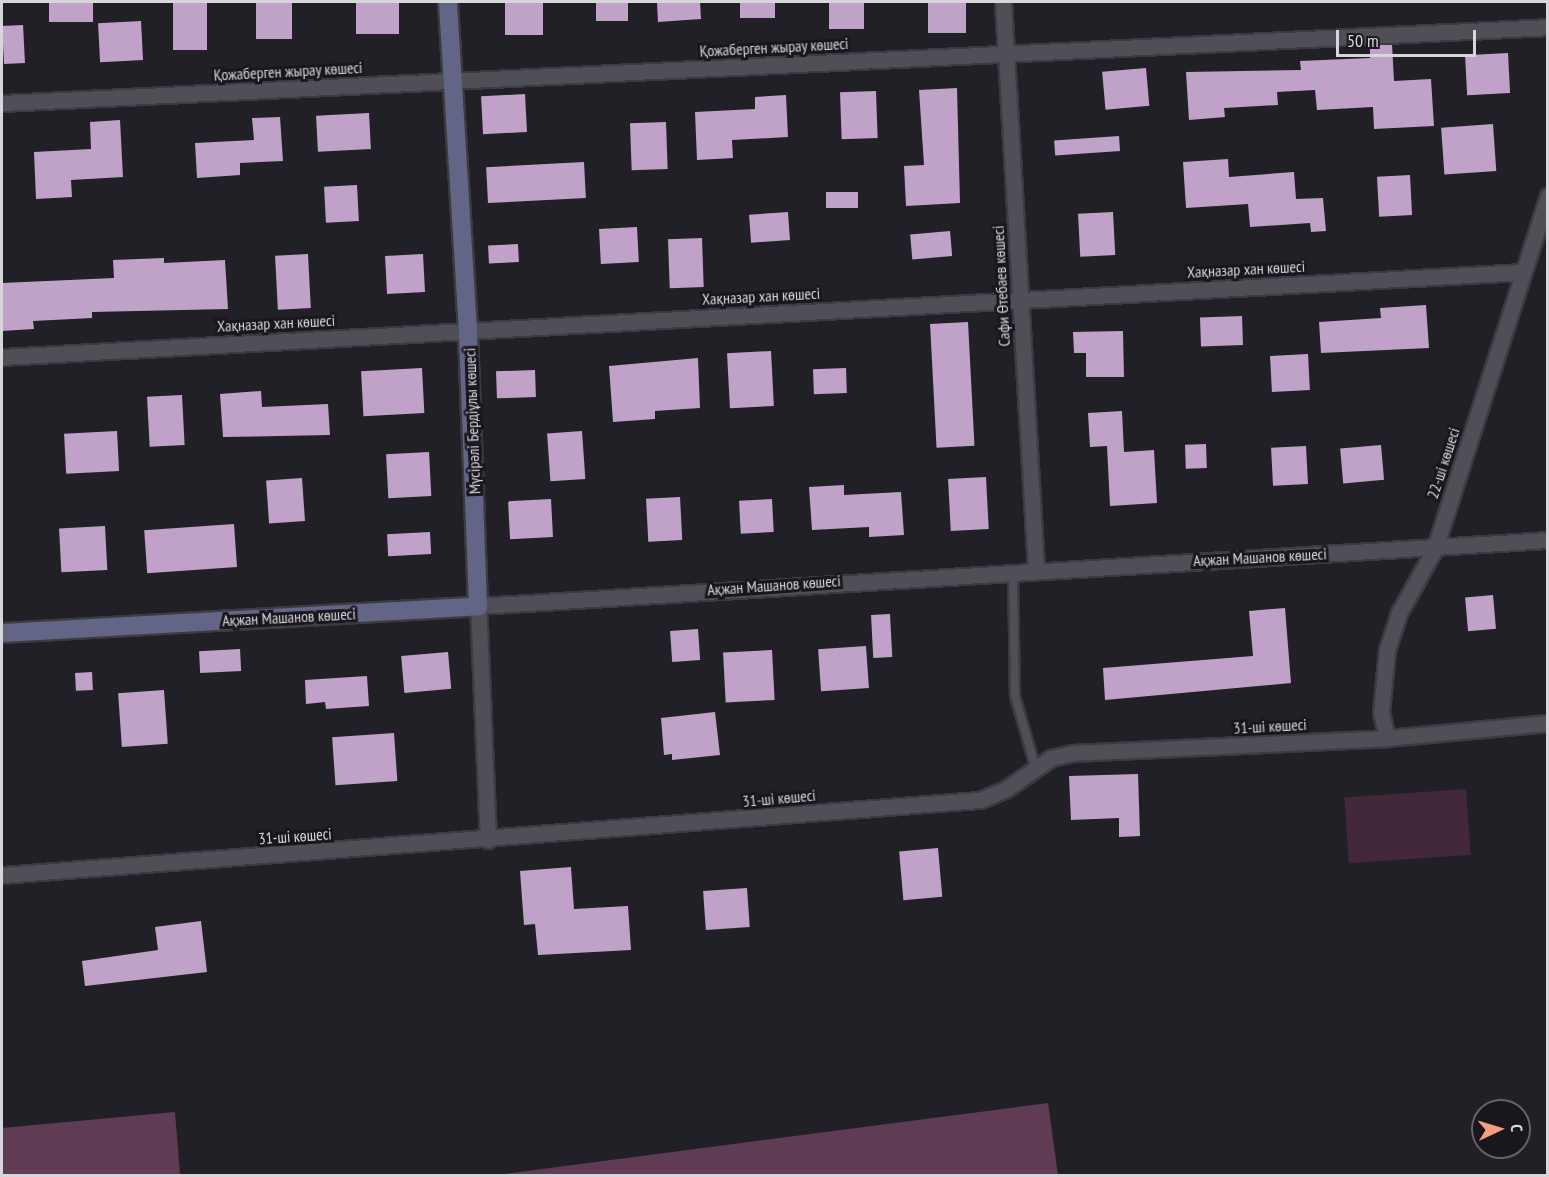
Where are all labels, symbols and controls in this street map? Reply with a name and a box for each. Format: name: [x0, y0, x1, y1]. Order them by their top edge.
scale bar: [1339, 18, 1478, 56]
text: 50 m: [1347, 29, 1379, 52]
street label: Қожаберген жырау көшесі: [699, 34, 849, 60]
street label: Қожаберген жырау көшесі: [213, 58, 363, 84]
street label: Сафи Өтебаев көшесі: [988, 225, 1014, 347]
street label: Хақназар хан көшесі: [1187, 256, 1305, 282]
street label: Хақназар хан көшесі: [702, 283, 820, 309]
street label: Хақназар хан көшесі: [217, 310, 335, 336]
street label: Мүсірәлі Бердіұлы көшесі: [460, 347, 484, 495]
street label: 22-ші көшесі: [1423, 425, 1463, 501]
street label: Ақжан Машанов көшесі: [1193, 544, 1327, 570]
street label: Ақжан Машанов көшесі: [707, 571, 841, 599]
street label: Ақжан Машанов көшесі: [222, 604, 356, 630]
street label: 31-ші көшесі: [1233, 714, 1307, 738]
street label: 31-ші көшесі: [742, 785, 816, 811]
street label: 31-ші көшесі: [258, 824, 332, 848]
north arrow: [1471, 1099, 1531, 1159]
text: С: [1507, 1124, 1527, 1132]

